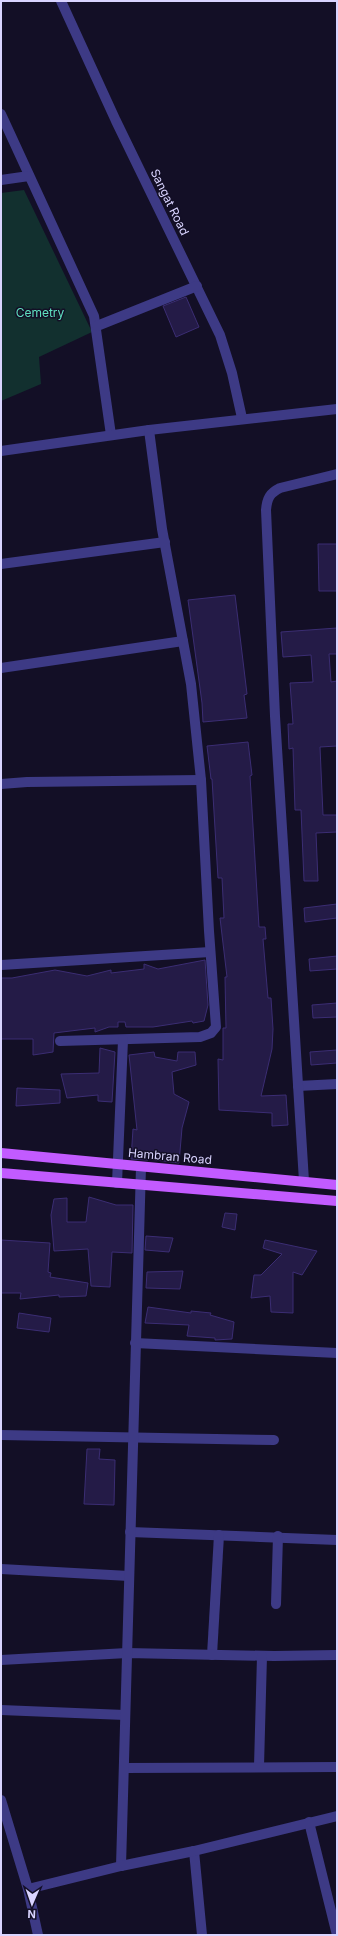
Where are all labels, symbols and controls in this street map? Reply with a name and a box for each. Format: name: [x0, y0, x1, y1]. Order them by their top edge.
street label: Sangat Road: [148, 166, 192, 238]
park label: Cemetry: [16, 305, 65, 320]
street label: Hambran Road: [127, 1145, 213, 1167]
north arrow: [12, 1884, 52, 1924]
text: N: [27, 1907, 36, 1921]

